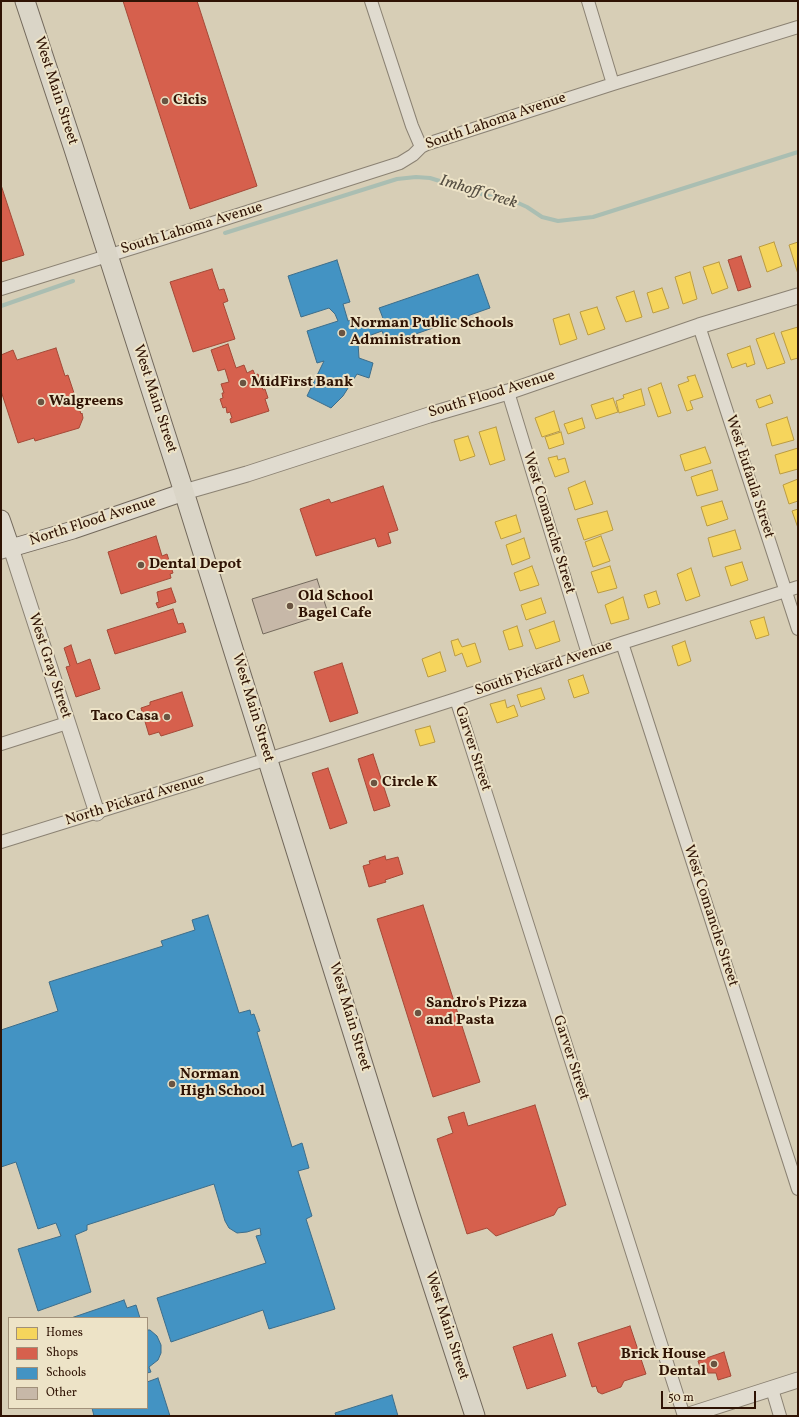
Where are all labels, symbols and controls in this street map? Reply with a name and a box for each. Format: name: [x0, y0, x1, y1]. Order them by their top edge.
street label: West Main Street: [29, 35, 81, 147]
street label: South Lahoma Avenue: [423, 89, 569, 155]
place label: Cicis: [173, 92, 207, 110]
marker: Cicis: [160, 96, 170, 106]
water label: Imhoff Creek: [437, 172, 519, 214]
street label: South Lahoma Avenue: [119, 199, 265, 259]
place label: Norman Public Schools Administration: [350, 315, 514, 350]
marker: Norman Public Schools Administration: [337, 328, 347, 338]
street label: West Main Street: [128, 343, 180, 455]
street label: South Flood Avenue: [427, 367, 557, 423]
place label: MidFirst Bank: [251, 374, 353, 392]
marker: MidFirst Bank: [238, 378, 248, 388]
place label: Walgreens: [49, 393, 124, 411]
marker: Walgreens: [36, 397, 46, 407]
street label: West Eufaula Street: [721, 413, 777, 541]
street label: West Comanche Street: [518, 450, 578, 596]
street label: North Flood Avenue: [27, 493, 159, 551]
place label: Dental Depot: [149, 556, 242, 574]
marker: Dental Depot: [136, 560, 146, 570]
place label: Old School Bagel Cafe: [298, 588, 373, 623]
marker: Old School Bagel Cafe: [285, 601, 295, 611]
street label: West Gray Street: [23, 611, 75, 721]
street label: South Pickard Avenue: [473, 637, 615, 701]
street label: West Main Street: [227, 651, 277, 765]
street label: Garver Street: [450, 704, 494, 794]
place label: Taco Casa: [91, 708, 159, 726]
marker: Taco Casa: [162, 712, 172, 722]
street label: North Pickard Avenue: [63, 771, 207, 831]
place label: Circle K: [382, 774, 438, 792]
marker: Circle K: [369, 778, 379, 788]
street label: West Comanche Street: [679, 843, 741, 989]
street label: West Main Street: [324, 960, 374, 1074]
place label: Sandro's Pizza and Pasta: [426, 995, 527, 1030]
marker: Sandro's Pizza and Pasta: [413, 1008, 423, 1018]
street label: Garver Street: [548, 1013, 592, 1103]
place label: Norman High School: [180, 1066, 265, 1101]
marker: Norman High School: [167, 1079, 177, 1089]
street label: West Main Street: [420, 1270, 472, 1382]
legend: [8, 1317, 148, 1409]
text: Homes: [46, 1325, 83, 1341]
text: Shops: [46, 1345, 78, 1361]
place label: Brick House Dental: [621, 1346, 706, 1381]
marker: Brick House Dental: [709, 1359, 719, 1369]
text: Schools: [46, 1365, 86, 1381]
scale bar: [663, 1383, 758, 1409]
text: Other: [46, 1385, 77, 1401]
text: 50 m: [668, 1390, 694, 1406]

